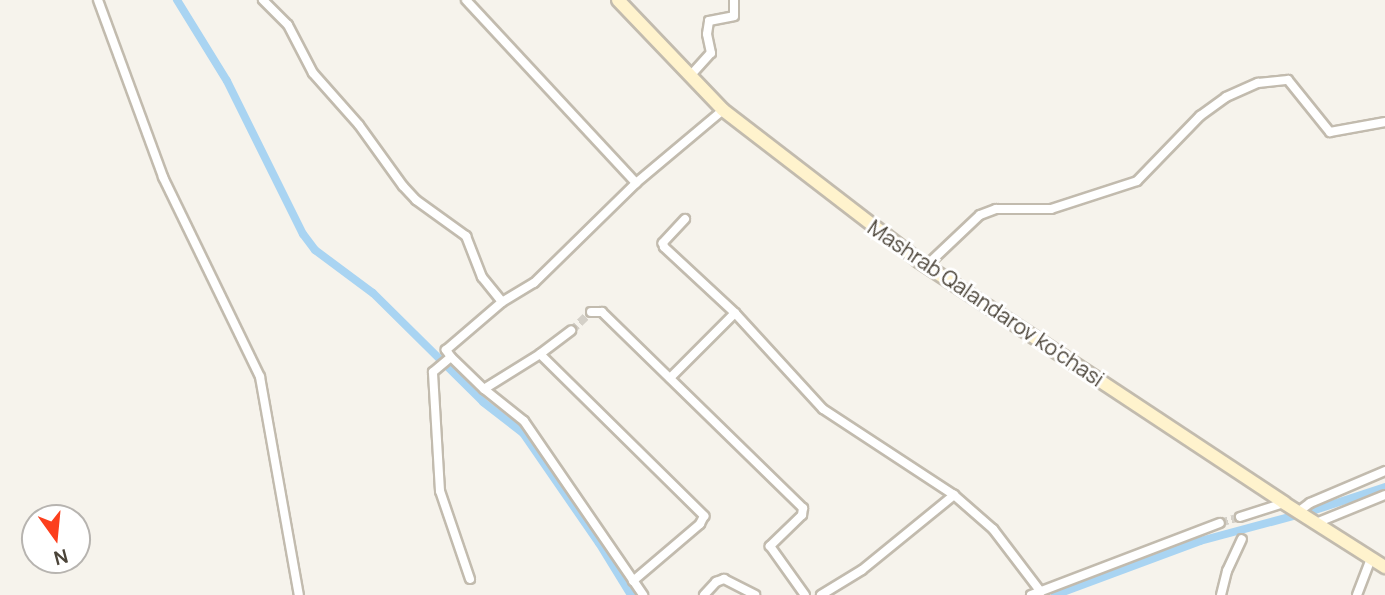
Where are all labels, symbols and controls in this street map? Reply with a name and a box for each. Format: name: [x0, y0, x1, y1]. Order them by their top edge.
street label: Mashrab Qalandarov ko'chasi: [863, 215, 1109, 391]
north arrow: [21, 504, 91, 574]
text: N: [51, 543, 71, 572]

